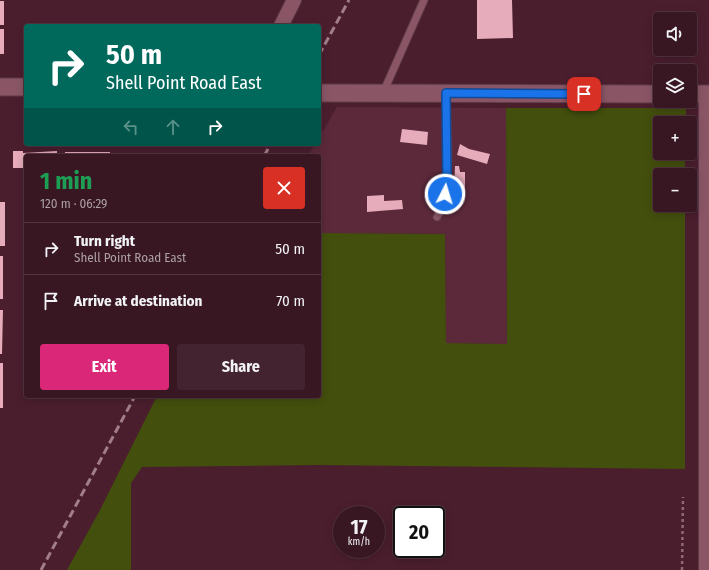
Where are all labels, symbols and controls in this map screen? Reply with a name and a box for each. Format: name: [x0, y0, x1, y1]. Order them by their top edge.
map controls: [653, 12, 697, 212]
button: sound: [653, 12, 697, 56]
text: 50 m: [106, 38, 162, 71]
icon: right: [40, 40, 92, 92]
button: layers: [653, 64, 697, 108]
text: Shell Point Road East: [106, 72, 262, 94]
pin: [567, 77, 601, 111]
icon: arrive: [573, 83, 595, 105]
icon: left: [120, 116, 142, 138]
icon: ahead: [162, 116, 184, 138]
icon: right: [204, 116, 226, 138]
button: +: [653, 116, 697, 160]
text: 1 min: [40, 167, 92, 195]
button: close: [263, 167, 305, 209]
button: −: [653, 168, 697, 212]
position arrow: [424, 173, 466, 215]
text: 120 m · 06:29: [40, 196, 107, 211]
text: Turn right: [74, 232, 135, 250]
icon: right: [40, 238, 62, 260]
text: 50 m: [275, 240, 305, 258]
text: Shell Point Road East: [74, 250, 186, 265]
icon: arrive: [40, 290, 62, 312]
text: Arrive at destination: [74, 292, 202, 310]
text: 70 m: [276, 292, 305, 310]
button: Exit: [40, 344, 169, 390]
button: Share: [177, 344, 305, 390]
speed limit sign: 20: [393, 506, 445, 558]
text: 17: [351, 515, 367, 539]
text: km/h: [348, 536, 370, 548]

